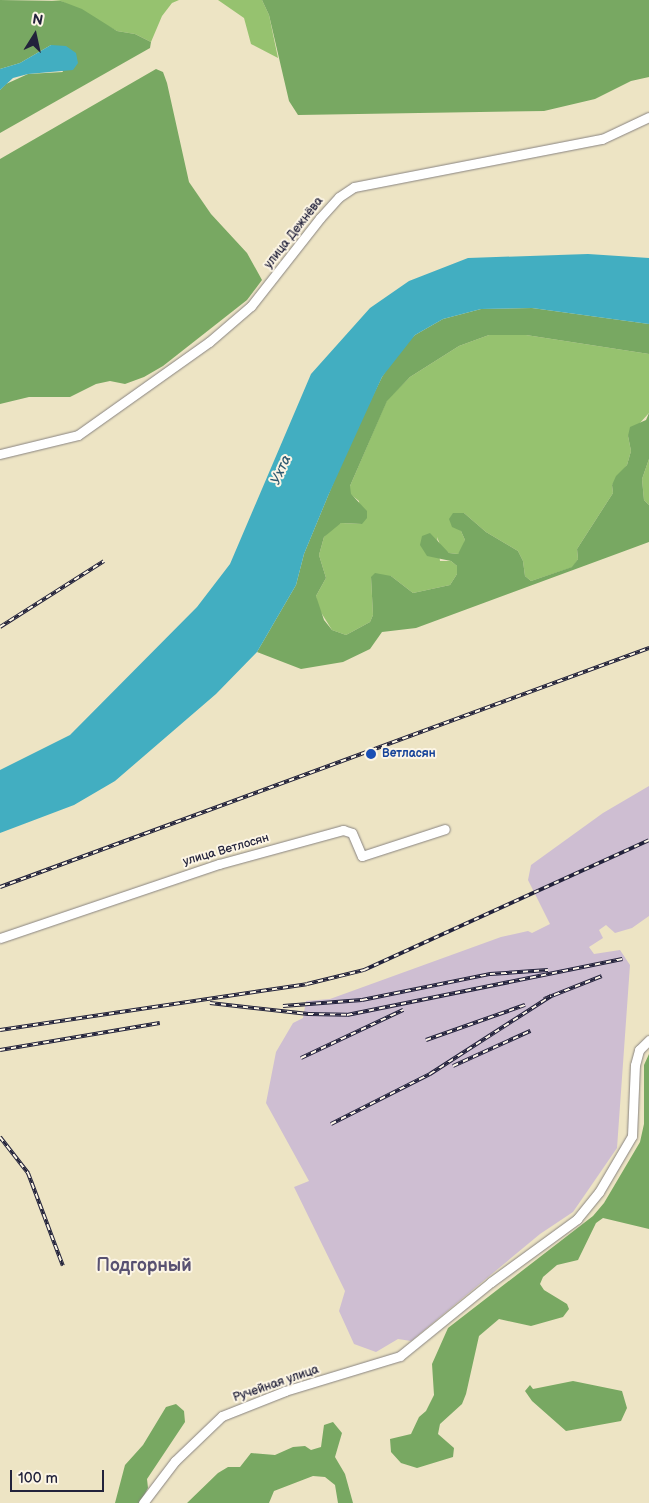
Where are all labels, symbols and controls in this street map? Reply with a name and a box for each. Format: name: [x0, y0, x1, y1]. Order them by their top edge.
north arrow: [10, 10, 60, 60]
text: N: [31, 10, 44, 29]
street label: улица Дежнёва: [262, 194, 326, 272]
water label: Ухта: [267, 453, 295, 487]
marker: Ветласян: [364, 747, 378, 761]
place label: Ветласян: [382, 747, 436, 761]
street label: улица Ветлосян: [181, 831, 271, 869]
district label: Подгорный: [96, 1255, 192, 1277]
street label: Ручейная улица: [231, 1363, 321, 1405]
scale bar: [12, 1460, 106, 1492]
text: 100 m: [18, 1469, 58, 1488]

